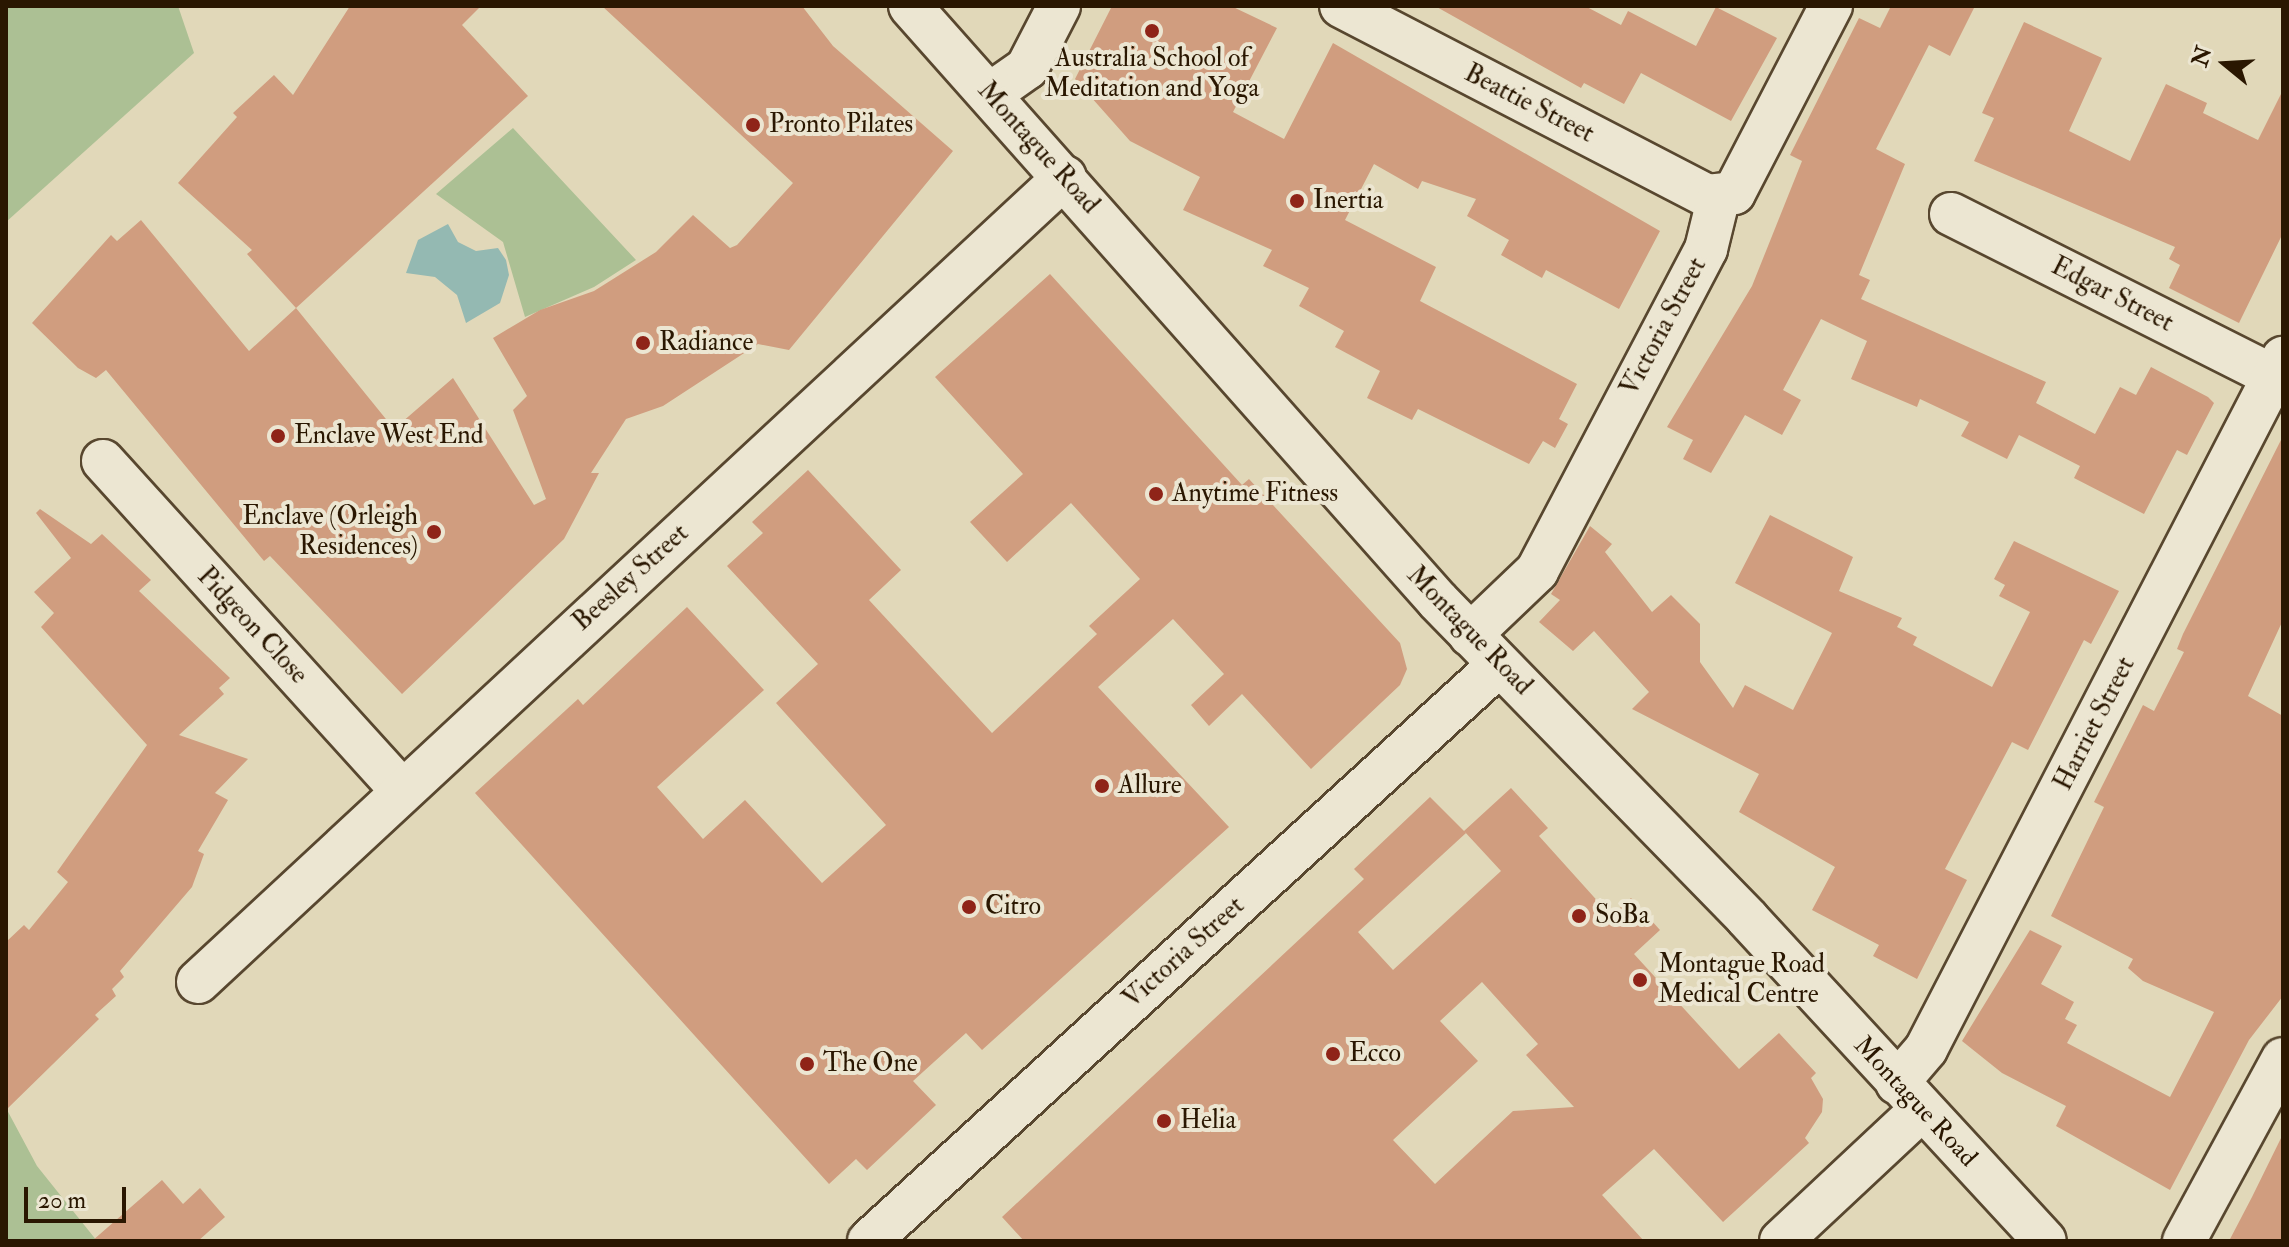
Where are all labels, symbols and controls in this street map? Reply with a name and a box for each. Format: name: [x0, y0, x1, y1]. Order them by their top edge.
marker: Australia School of Meditation and Yoga: [1143, 22, 1161, 40]
north arrow: [2185, 24, 2265, 104]
place label: Australia School of Meditation and Yoga: [1045, 43, 1259, 104]
text: N: [2186, 43, 2219, 70]
street label: Beattie Street: [1459, 58, 1599, 150]
street label: Montague Road: [971, 76, 1105, 220]
place label: Pronto Pilates: [769, 109, 913, 141]
marker: Pronto Pilates: [744, 116, 762, 134]
place label: Inertia: [1313, 185, 1383, 217]
marker: Inertia: [1288, 192, 1306, 210]
street label: Edgar Street: [2046, 251, 2178, 339]
street label: Victoria Street: [1615, 253, 1713, 401]
place label: Radiance: [659, 327, 753, 359]
marker: Radiance: [634, 334, 652, 352]
place label: Enclave West End: [294, 420, 483, 452]
marker: Enclave West End: [269, 427, 287, 445]
place label: Anytime Fitness: [1172, 478, 1338, 510]
marker: Anytime Fitness: [1147, 485, 1165, 503]
place label: Enclave (Orleigh Residences): [242, 501, 418, 562]
street label: Beesley Street: [567, 518, 695, 638]
marker: Enclave (Orleigh Residences): [425, 523, 443, 541]
street label: Montague Road: [1400, 560, 1538, 702]
street label: Pidgeon Close: [190, 561, 314, 691]
street label: Harriet Street: [2048, 652, 2142, 796]
place label: Allure: [1118, 770, 1182, 802]
marker: Allure: [1093, 777, 1111, 795]
place label: Citro: [985, 891, 1041, 923]
street label: Victoria Street: [1117, 891, 1251, 1015]
marker: Citro: [960, 898, 978, 916]
place label: SoBa: [1595, 900, 1649, 932]
marker: SoBa: [1570, 907, 1588, 925]
place label: Montague Road Medical Centre: [1658, 949, 1825, 1010]
marker: Montague Road Medical Centre: [1629, 969, 1651, 991]
street label: Montague Road: [1847, 1030, 1983, 1174]
place label: Ecco: [1349, 1038, 1401, 1070]
marker: Ecco: [1324, 1045, 1342, 1063]
place label: The One: [823, 1048, 918, 1080]
marker: The One: [798, 1055, 816, 1073]
place label: Helia: [1180, 1105, 1236, 1137]
marker: Helia: [1155, 1112, 1173, 1130]
scale bar: [28, 1171, 130, 1221]
text: 20 m: [38, 1185, 86, 1216]

